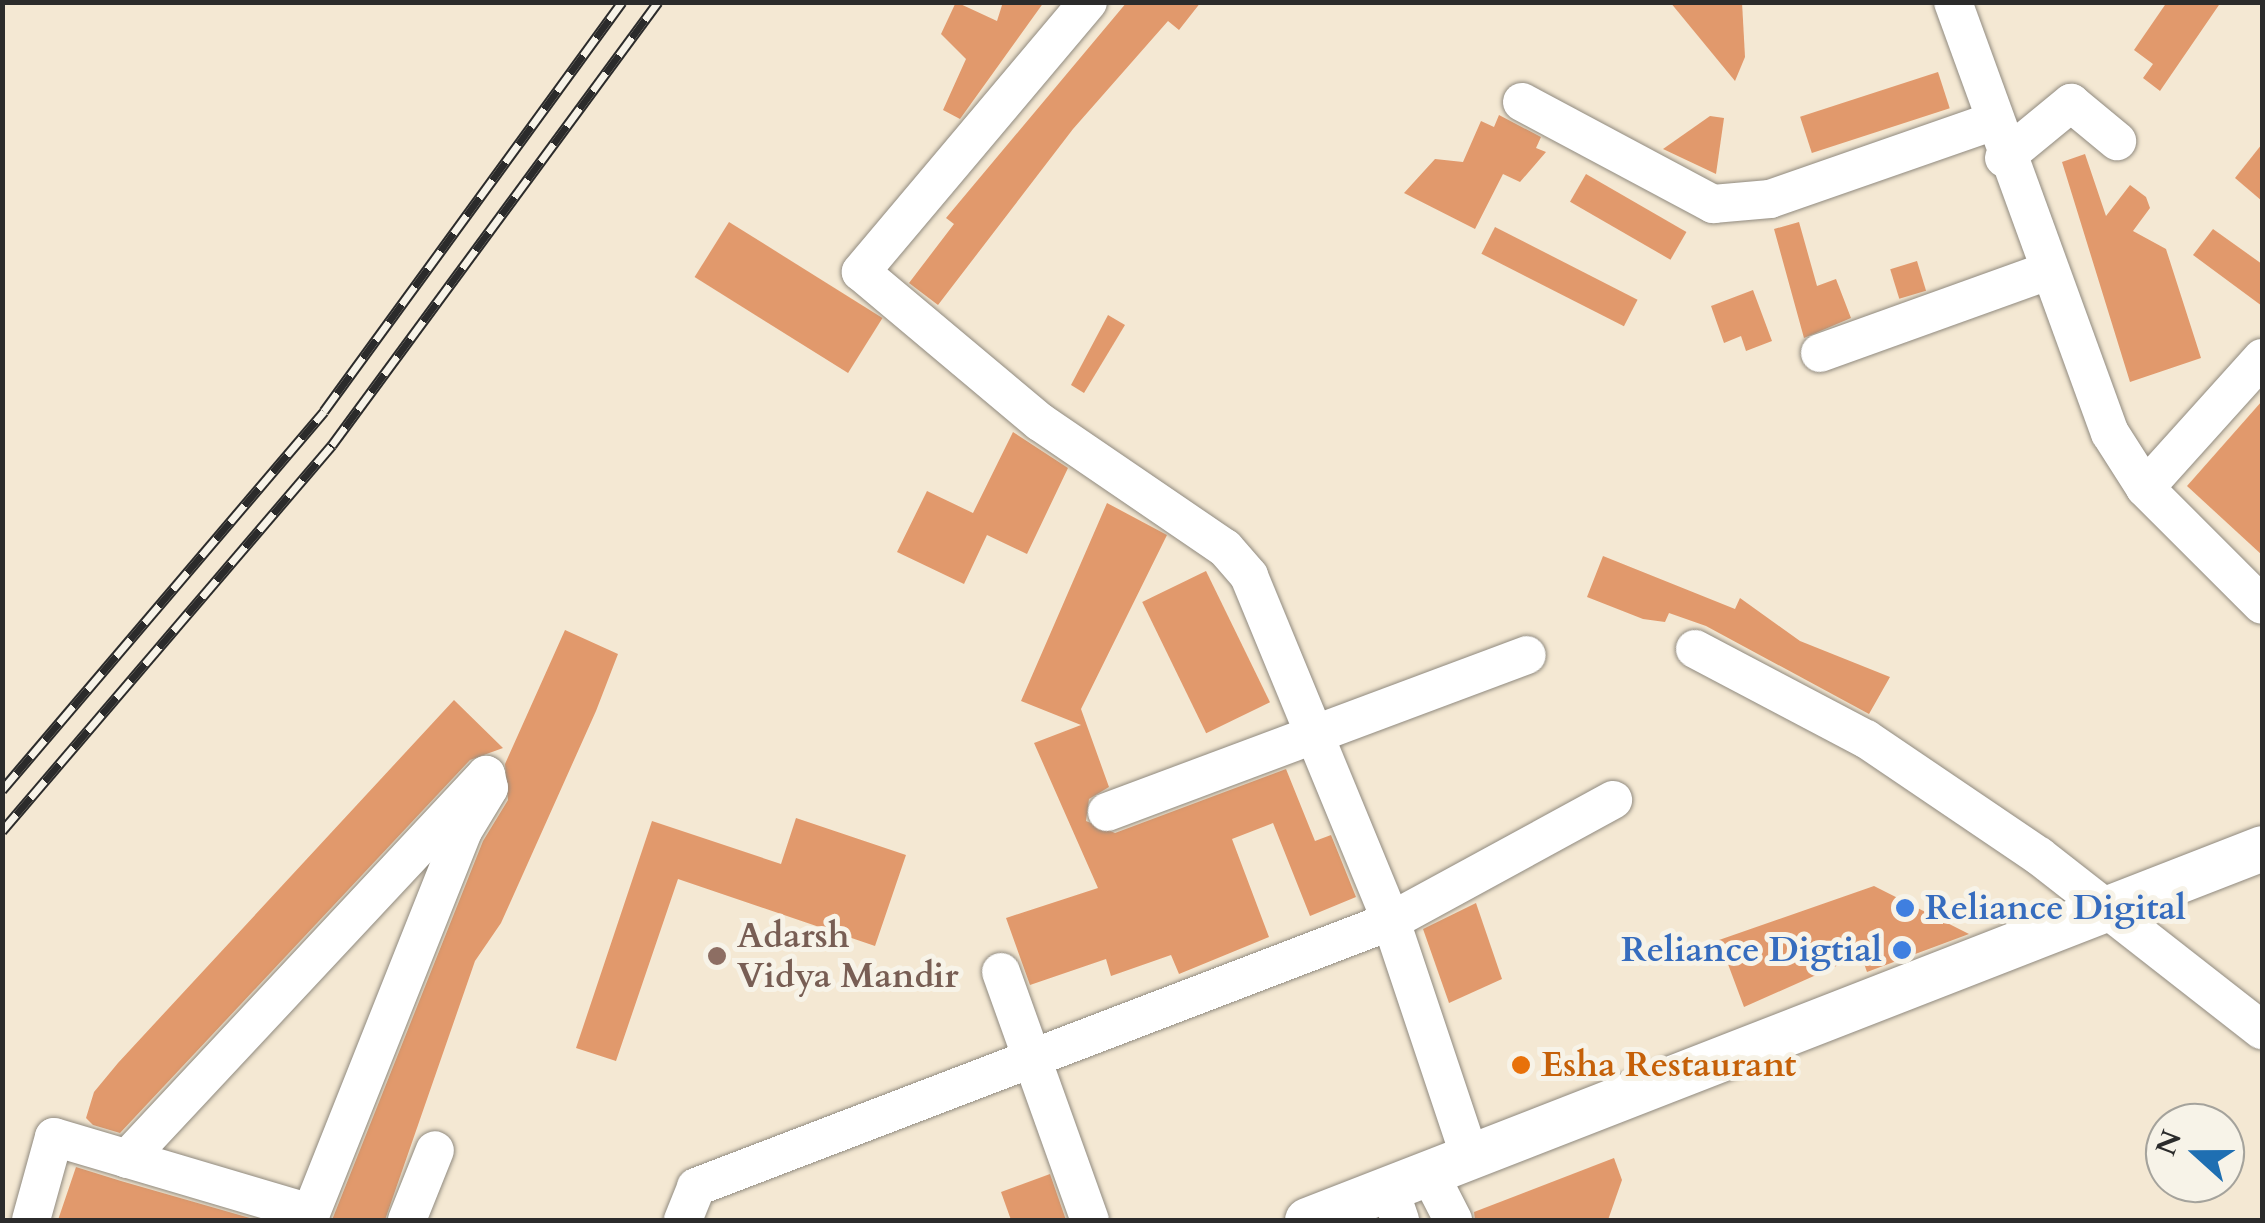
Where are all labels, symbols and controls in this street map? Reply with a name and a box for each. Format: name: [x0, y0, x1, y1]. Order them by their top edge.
place label: Reliance Digital: [1925, 887, 2186, 929]
marker: Reliance Digital: [1894, 897, 1916, 919]
place label: Adarsh Vidya Mandir: [737, 915, 959, 997]
place label: Reliance Digtial: [1621, 929, 1882, 971]
marker: Reliance Digtial: [1891, 939, 1913, 961]
marker: Adarsh Vidya Mandir: [706, 945, 728, 967]
place label: Esha Restaurant: [1541, 1044, 1796, 1086]
marker: Esha Restaurant: [1510, 1054, 1532, 1076]
north arrow: [2145, 1103, 2245, 1203]
text: N: [2147, 1125, 2191, 1161]

